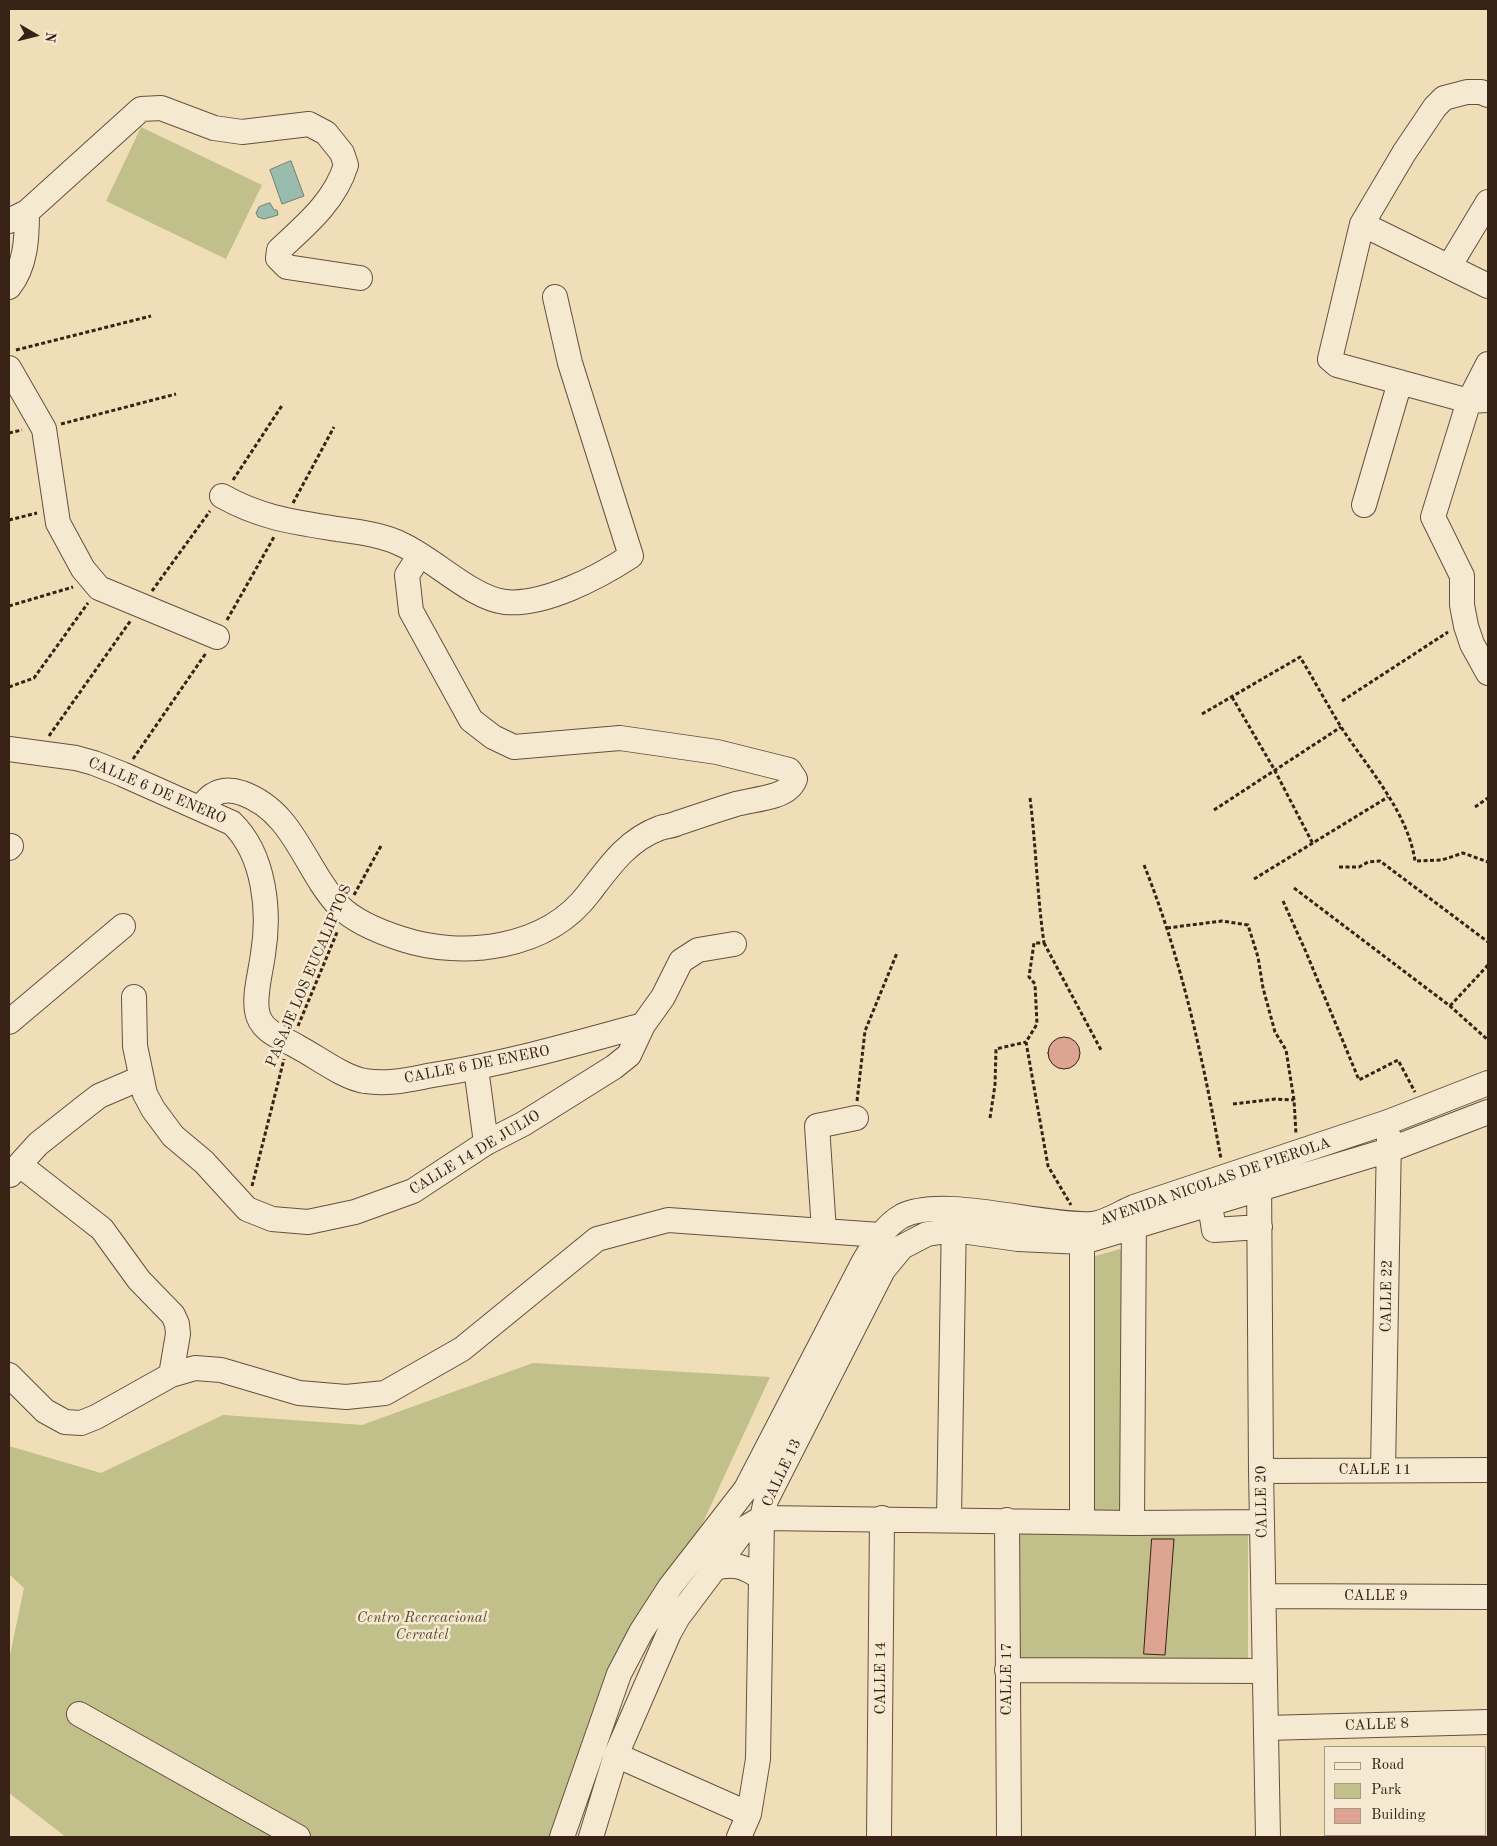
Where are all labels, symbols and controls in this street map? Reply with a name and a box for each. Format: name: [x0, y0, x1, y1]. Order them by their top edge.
north arrow: [10, 10, 60, 60]
text: N: [42, 31, 58, 43]
street label: CALLE 6 DE ENERO: [85, 754, 229, 828]
street label: PASAJE LOS EUCALIPTOS: [262, 882, 356, 1070]
street label: CALLE 6 DE ENERO: [403, 1042, 551, 1088]
street label: CALLE 14 DE JULIO: [406, 1107, 544, 1199]
street label: AVENIDA NICOLAS DE PIEROLA: [1097, 1134, 1333, 1230]
street label: CALLE 22: [1377, 1259, 1397, 1333]
street label: CALLE 13: [758, 1436, 806, 1510]
street label: CALLE 11: [1339, 1461, 1411, 1479]
street label: CALLE 20: [1252, 1465, 1272, 1539]
street label: CALLE 9: [1344, 1587, 1408, 1605]
park label: Centro Recreacional Cervatel: [357, 1609, 487, 1644]
street label: CALLE 14: [872, 1642, 890, 1714]
street label: CALLE 17: [998, 1643, 1016, 1715]
street label: CALLE 8: [1345, 1715, 1409, 1735]
legend: [1324, 1746, 1487, 1836]
text: Road: [1371, 1758, 1404, 1773]
text: Park: [1371, 1783, 1402, 1798]
text: Building: [1371, 1808, 1426, 1823]

